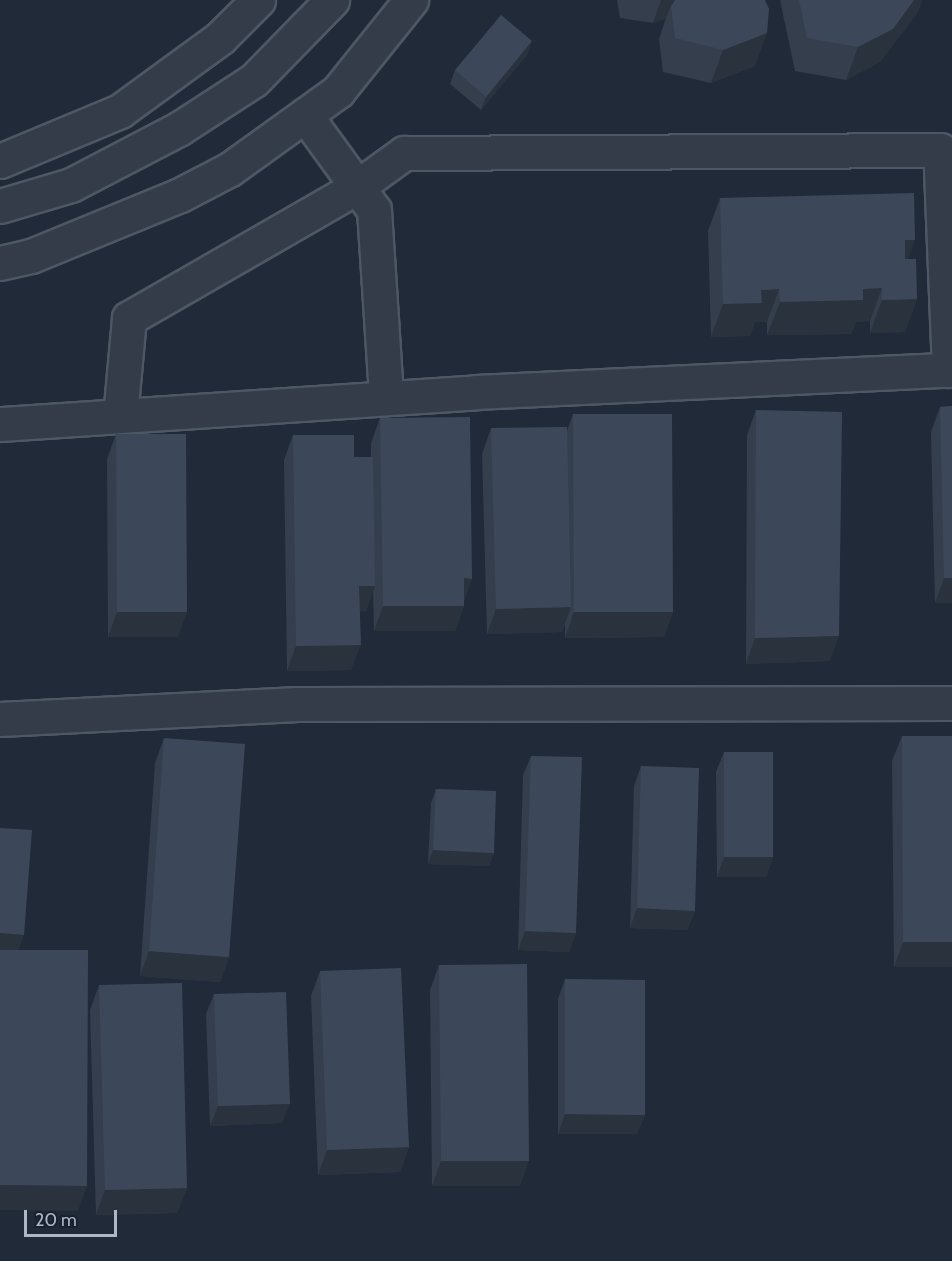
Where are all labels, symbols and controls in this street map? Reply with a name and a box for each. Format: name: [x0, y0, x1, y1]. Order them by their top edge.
scale bar: [27, 1198, 120, 1236]
text: 20 m: [35, 1209, 77, 1231]

